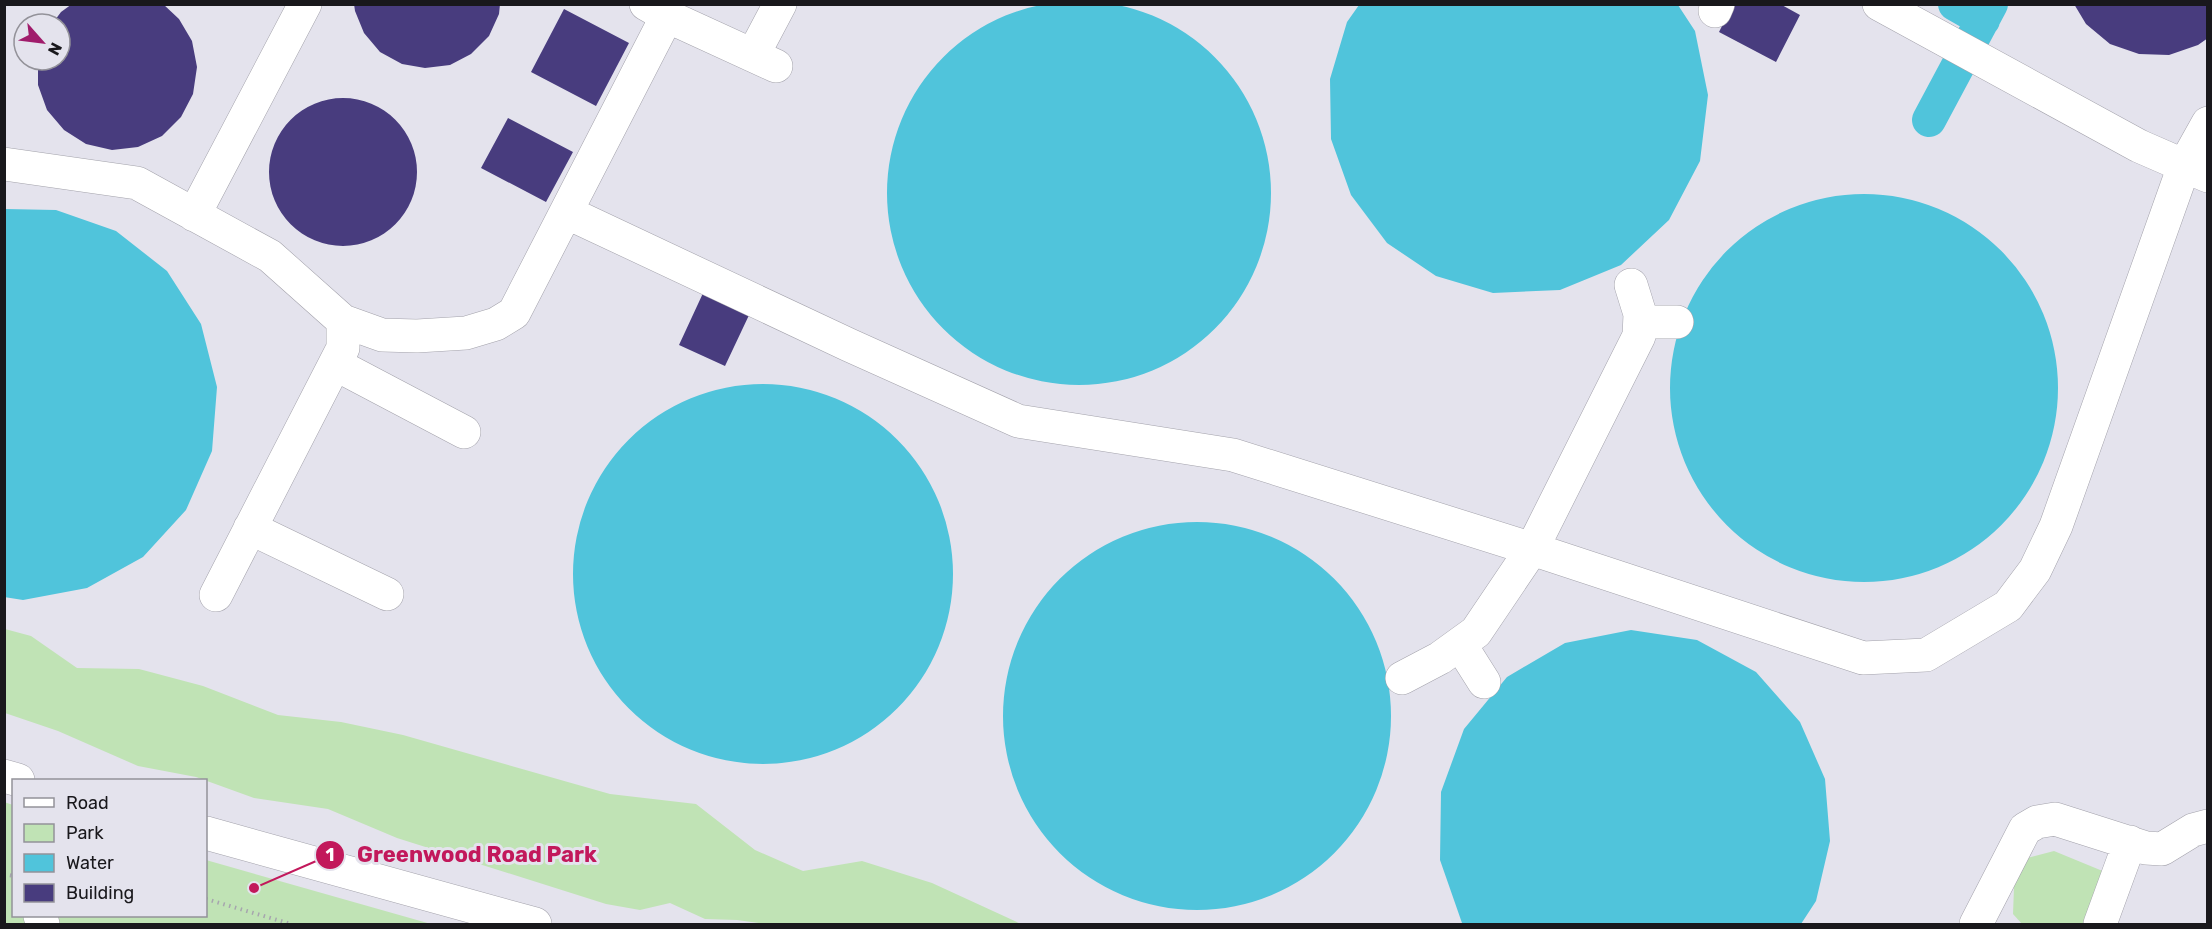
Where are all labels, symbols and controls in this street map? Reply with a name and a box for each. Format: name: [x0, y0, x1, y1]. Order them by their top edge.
north arrow: [12, 12, 72, 72]
text: N: [44, 39, 66, 58]
legend: [12, 779, 207, 917]
text: Road: [66, 792, 109, 814]
text: Park: [66, 822, 104, 844]
callout: Greenwood Road Park: [315, 835, 609, 875]
text: Greenwood Road Park: [357, 841, 597, 868]
text: 1: [326, 844, 334, 866]
text: Water: [66, 852, 114, 874]
text: Building: [66, 882, 134, 904]

